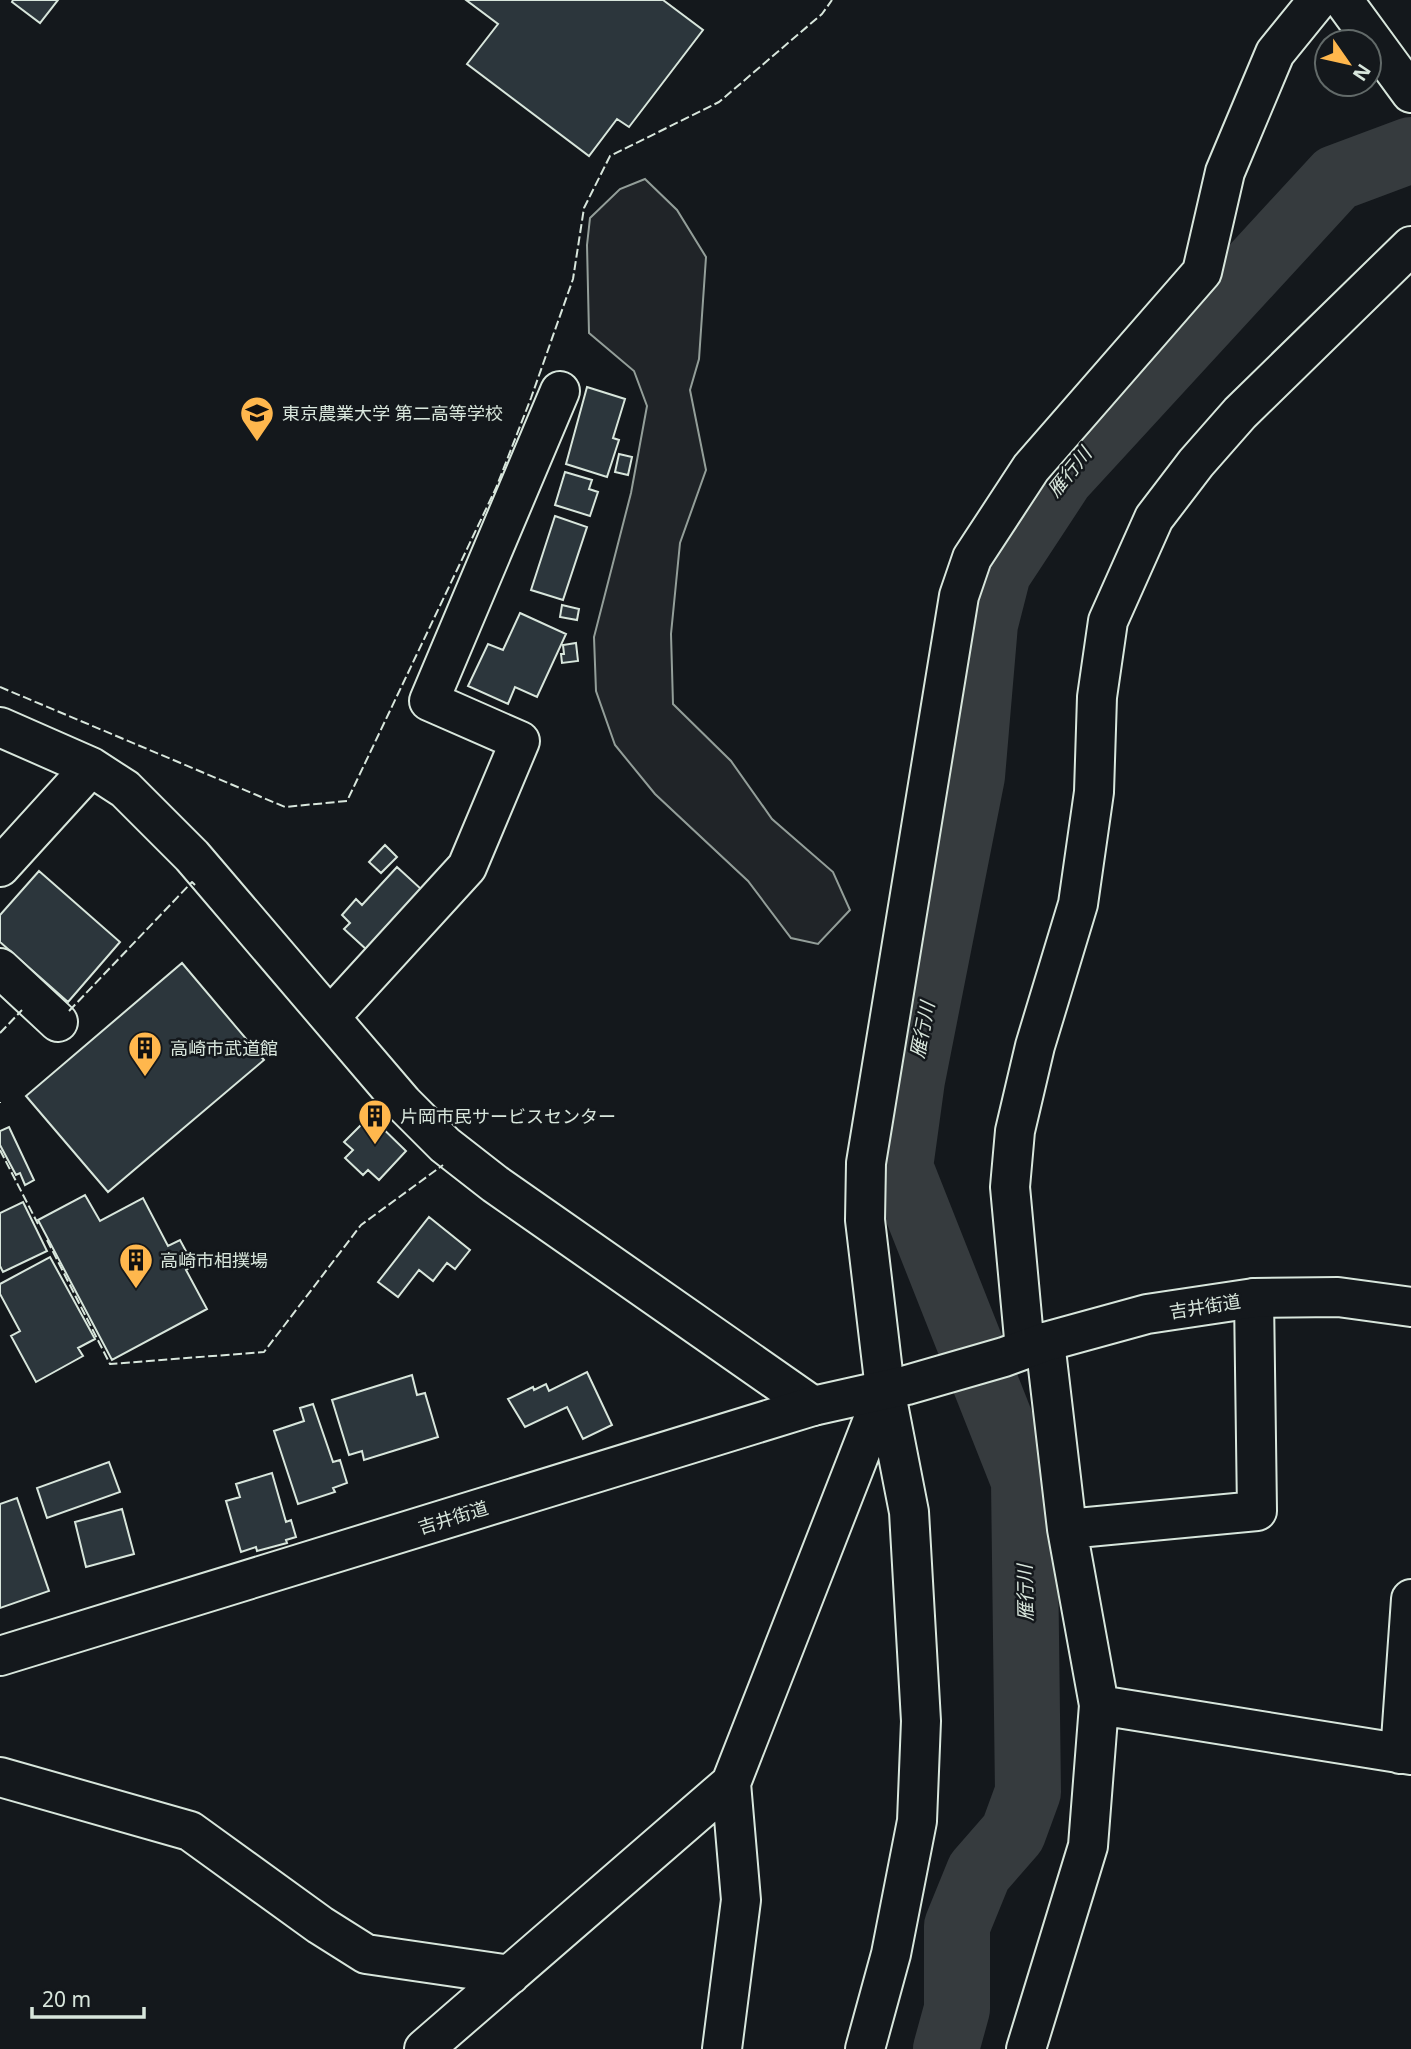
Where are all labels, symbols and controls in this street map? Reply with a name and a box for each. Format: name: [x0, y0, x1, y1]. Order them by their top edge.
north arrow: [1313, 28, 1383, 98]
text: N: [1347, 59, 1377, 86]
school or university icon: 東京農業大学 第二高等学校: [238, 394, 276, 443]
place label: 東京農業大学 第二高等学校: [282, 401, 503, 425]
water label: 雁行川: [1041, 440, 1098, 502]
water label: 雁行川: [904, 998, 941, 1060]
building icon: 高崎市武道館: [126, 1029, 164, 1078]
place label: 高崎市武道館: [170, 1036, 278, 1060]
building icon: 片岡市民サービスセンター: [356, 1097, 394, 1146]
place label: 片岡市民サービスセンター: [400, 1104, 616, 1128]
building icon: 高崎市相撲場: [117, 1241, 155, 1290]
place label: 高崎市相撲場: [160, 1248, 268, 1272]
street label: 吉井街道: [1168, 1289, 1242, 1323]
street label: 吉井街道: [415, 1495, 491, 1539]
water label: 雁行川: [1011, 1562, 1038, 1622]
scale bar: [32, 1976, 144, 2020]
text: 20 m: [42, 1985, 91, 2013]

